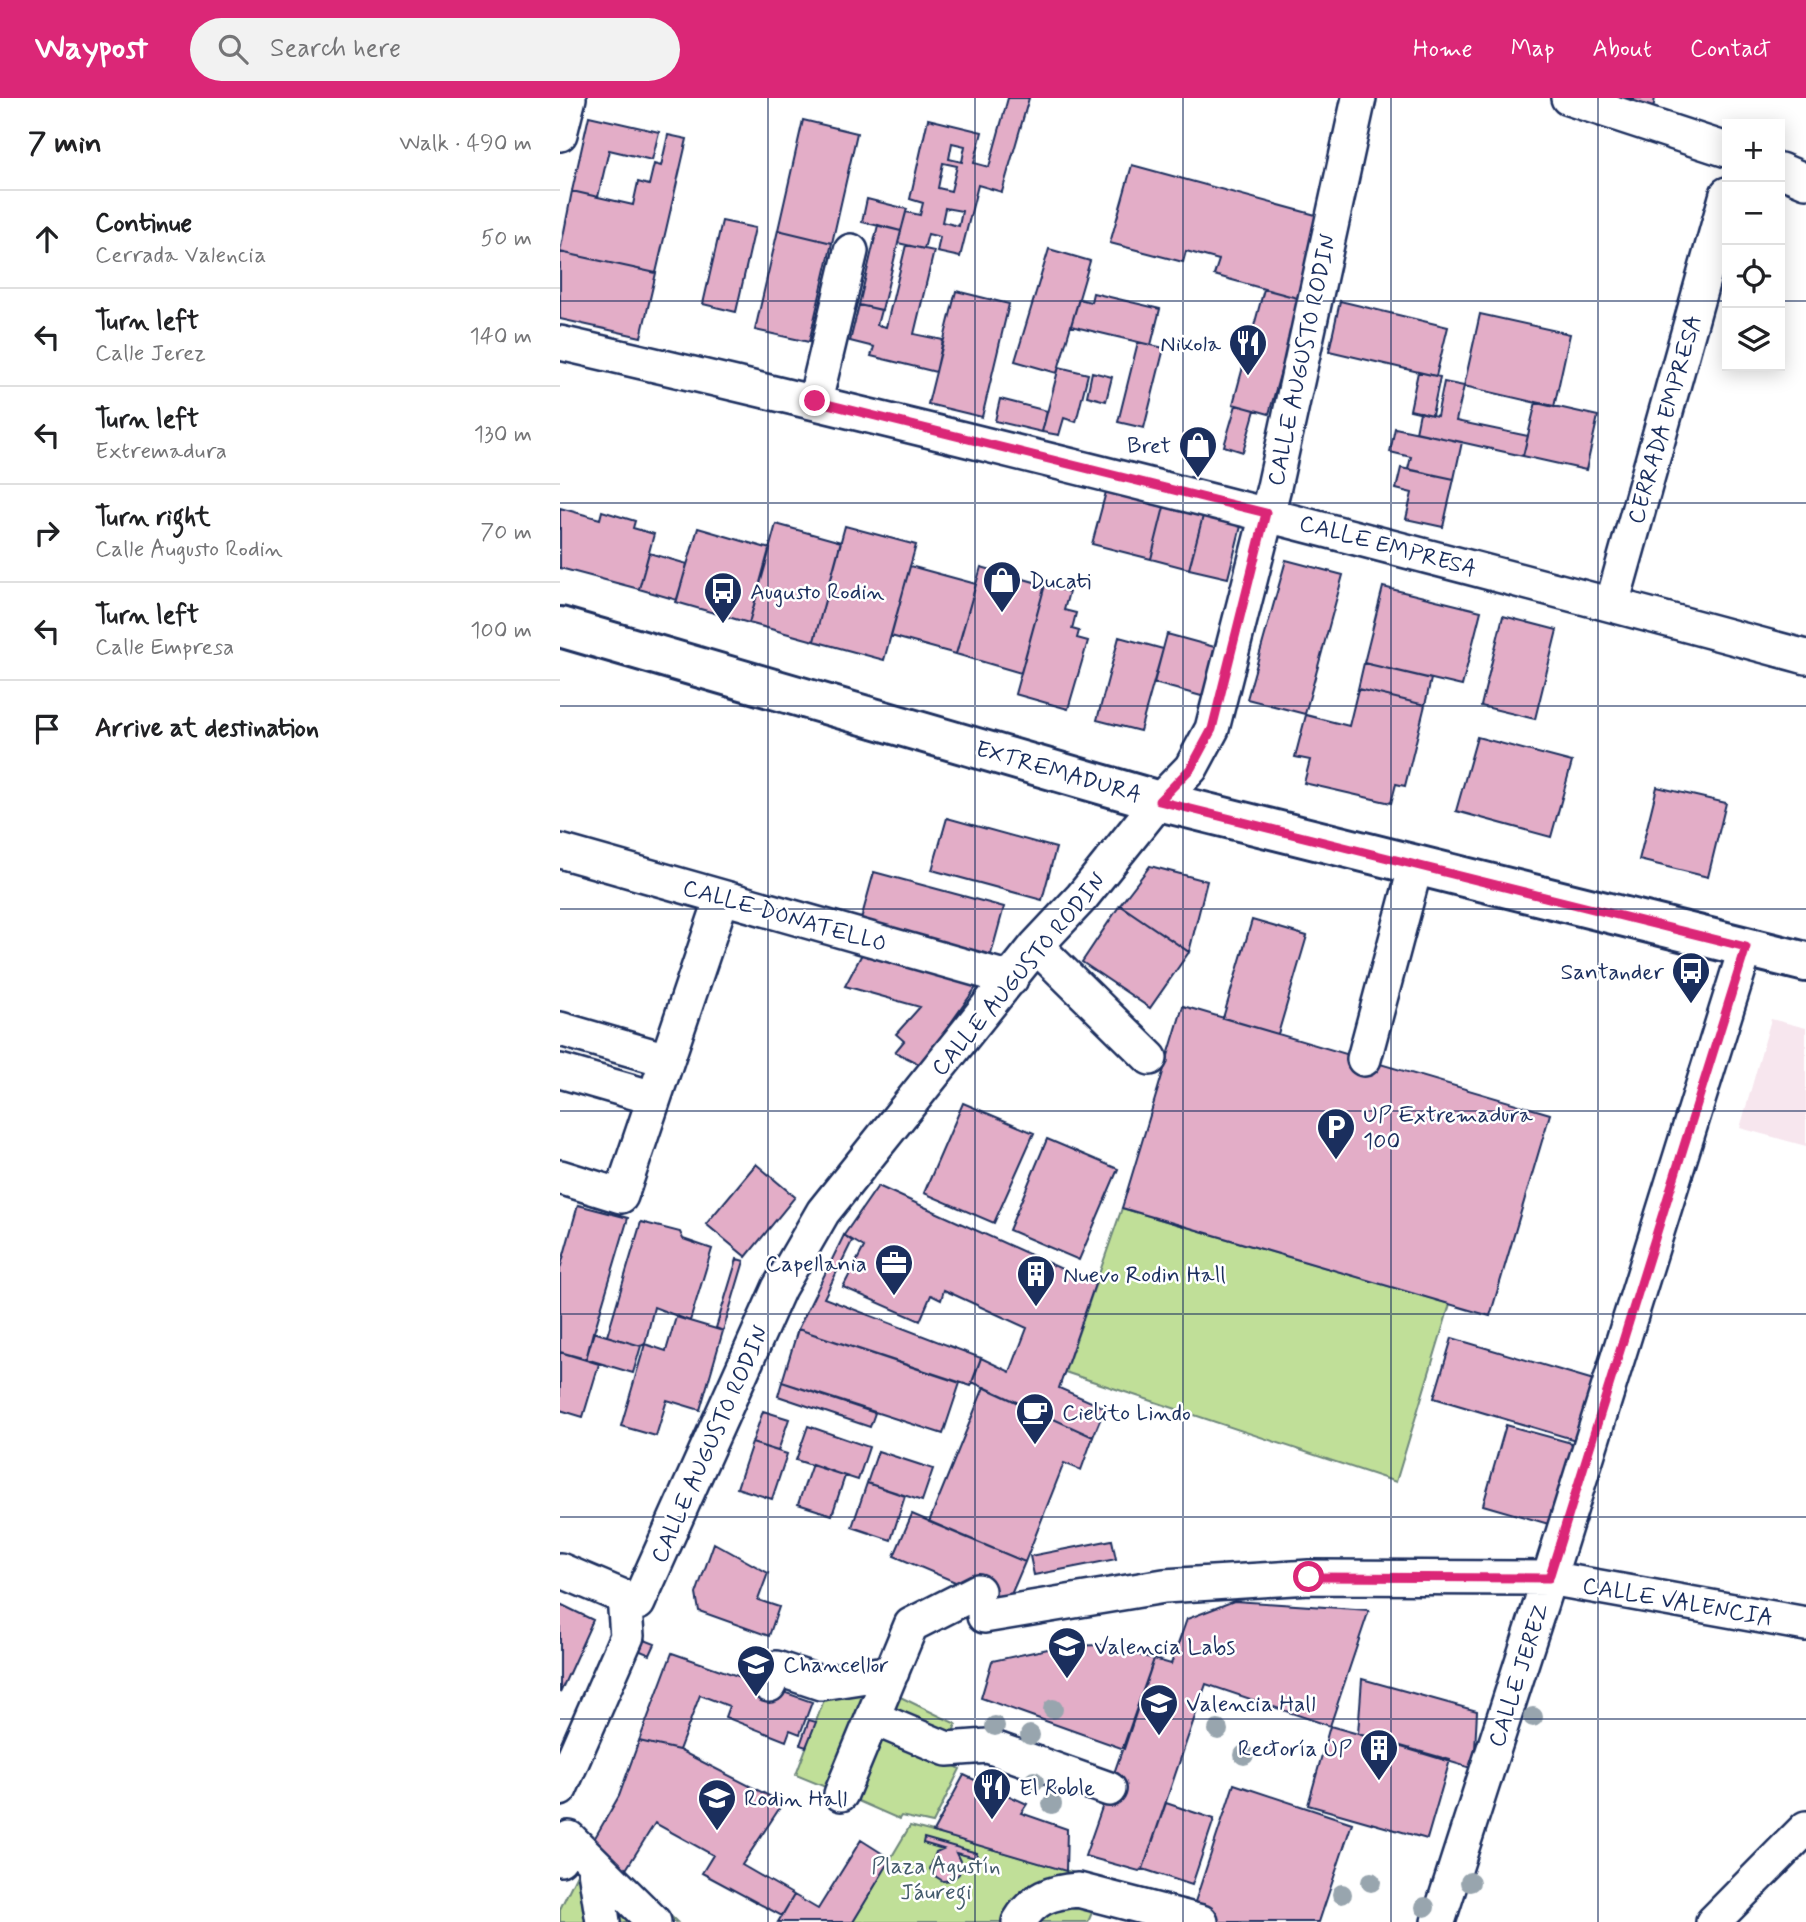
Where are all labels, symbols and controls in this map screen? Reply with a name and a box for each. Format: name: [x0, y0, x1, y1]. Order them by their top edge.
search box: [190, 18, 680, 81]
text: Waypost: [35, 27, 148, 71]
icon: search: [214, 30, 252, 68]
text: Search here: [270, 32, 401, 66]
text: Home: [1413, 34, 1473, 65]
text: Map: [1511, 34, 1555, 65]
text: About: [1593, 34, 1652, 65]
text: Contact: [1690, 34, 1771, 65]
map controls: [1722, 119, 1785, 371]
button: +: [1722, 119, 1785, 182]
text: 7 min: [28, 124, 102, 163]
text: Walk · 490 m: [399, 129, 532, 159]
button: −: [1722, 182, 1785, 245]
text: Continue: [95, 207, 192, 241]
icon: ahead: [28, 220, 66, 258]
text: 50 m: [481, 224, 532, 254]
street label: CALLE AUGUSTO RODIN: [1262, 232, 1344, 489]
text: Cerrada Valencia: [95, 241, 266, 271]
button: locate: [1722, 245, 1785, 308]
text: Turn left: [95, 305, 199, 339]
button: layers: [1722, 308, 1785, 371]
street label: CERRADA EMPRESA: [1622, 311, 1710, 528]
icon: left: [28, 318, 66, 356]
text: 140 m: [469, 322, 532, 352]
restaurant icon: Nikola: [1227, 322, 1269, 377]
place label: Nikola: [1160, 330, 1221, 360]
text: Calle Jerez: [95, 339, 206, 369]
route end: [799, 385, 830, 416]
text: Turn left: [95, 403, 199, 437]
icon: left: [28, 416, 66, 454]
text: 130 m: [474, 420, 532, 450]
shop icon: Bret: [1177, 424, 1219, 479]
place label: Bret: [1127, 432, 1171, 462]
text: Extremadura: [95, 437, 227, 467]
text: Turn right: [95, 501, 211, 535]
street label: CALLE EMPRESA: [1296, 509, 1479, 585]
icon: right: [28, 514, 66, 552]
text: 70 m: [480, 518, 532, 548]
text: Calle Augusto Rodin: [95, 535, 283, 565]
shop icon: Ducati: [981, 559, 1023, 614]
place label: Ducati: [1029, 567, 1091, 597]
bus stop icon: Augusto Rodin: [702, 570, 744, 625]
place label: Augusto Rodin: [750, 578, 885, 608]
text: Turn left: [95, 599, 199, 633]
icon: left: [28, 612, 66, 650]
text: 100 m: [470, 616, 532, 646]
text: Calle Empresa: [95, 633, 234, 663]
icon: arrive: [28, 710, 66, 748]
text: Arrive at destination: [95, 712, 319, 746]
street label: EXTREMADURA: [972, 735, 1145, 811]
street label: CALLE AUGUSTO RODIN: [926, 867, 1114, 1083]
street label: CALLE DONATELLO: [679, 873, 890, 960]
bus stop icon: Santander: [1670, 950, 1712, 1005]
place label: Santander: [1560, 958, 1664, 988]
place label: UP Extremadura 100: [1363, 1101, 1533, 1157]
parking icon: UP Extremadura 100: [1315, 1106, 1357, 1161]
office icon: Capellania: [873, 1242, 915, 1297]
place label: Capellania: [765, 1250, 867, 1280]
building icon: Nuevo Rodin Hall: [1015, 1253, 1057, 1308]
place label: Nuevo Rodin Hall: [1063, 1261, 1226, 1291]
street label: CALLE AUGUSTO RODIN: [645, 1321, 777, 1568]
cafe icon: Cielito Lindo: [1014, 1391, 1056, 1446]
place label: Cielito Lindo: [1062, 1399, 1191, 1429]
route start: [1293, 1561, 1324, 1592]
street label: CALLE VALENCIA: [1580, 1571, 1775, 1635]
street label: CALLE JEREZ: [1483, 1600, 1557, 1751]
school or university icon: Valencia Labs: [1046, 1625, 1088, 1680]
place label: Valencia Labs: [1094, 1633, 1235, 1663]
school or university icon: Chancellor: [735, 1643, 777, 1698]
place label: Chancellor: [783, 1651, 889, 1681]
school or university icon: Valencia Hall: [1138, 1682, 1180, 1737]
place label: Valencia Hall: [1186, 1690, 1316, 1720]
building icon: Rectoría UP: [1358, 1727, 1400, 1782]
place label: Rectoría UP: [1238, 1735, 1352, 1765]
restaurant icon: El Roble: [971, 1766, 1013, 1821]
place label: El Roble: [1019, 1774, 1095, 1804]
school or university icon: Rodin Hall: [696, 1777, 738, 1832]
place label: Rodin Hall: [744, 1785, 847, 1815]
park label: Plaza Agustín Jáuregi: [871, 1852, 1001, 1910]

